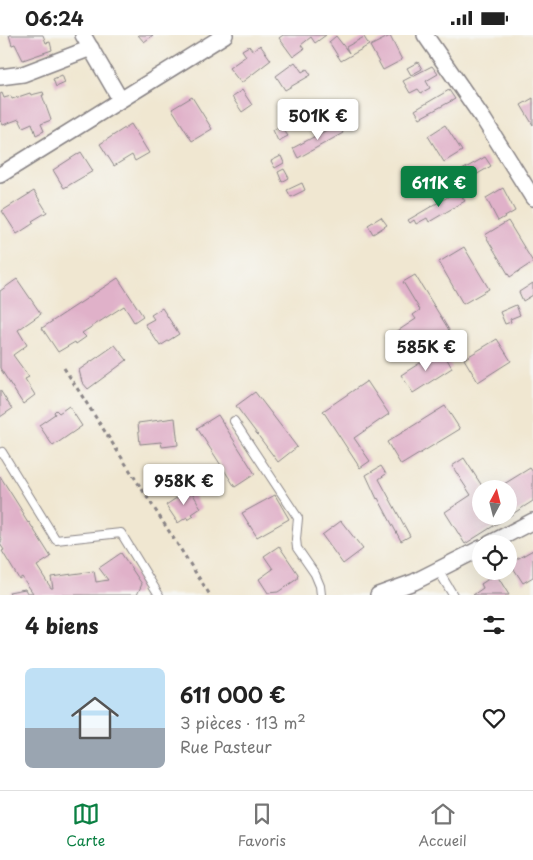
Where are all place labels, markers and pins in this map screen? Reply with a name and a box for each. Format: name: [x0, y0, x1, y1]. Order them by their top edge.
pin: 501K €: [277, 99, 359, 141]
pin: 611K €: [398, 165, 480, 208]
pin: 585K €: [385, 329, 467, 372]
pin: 958K €: [143, 463, 225, 506]

